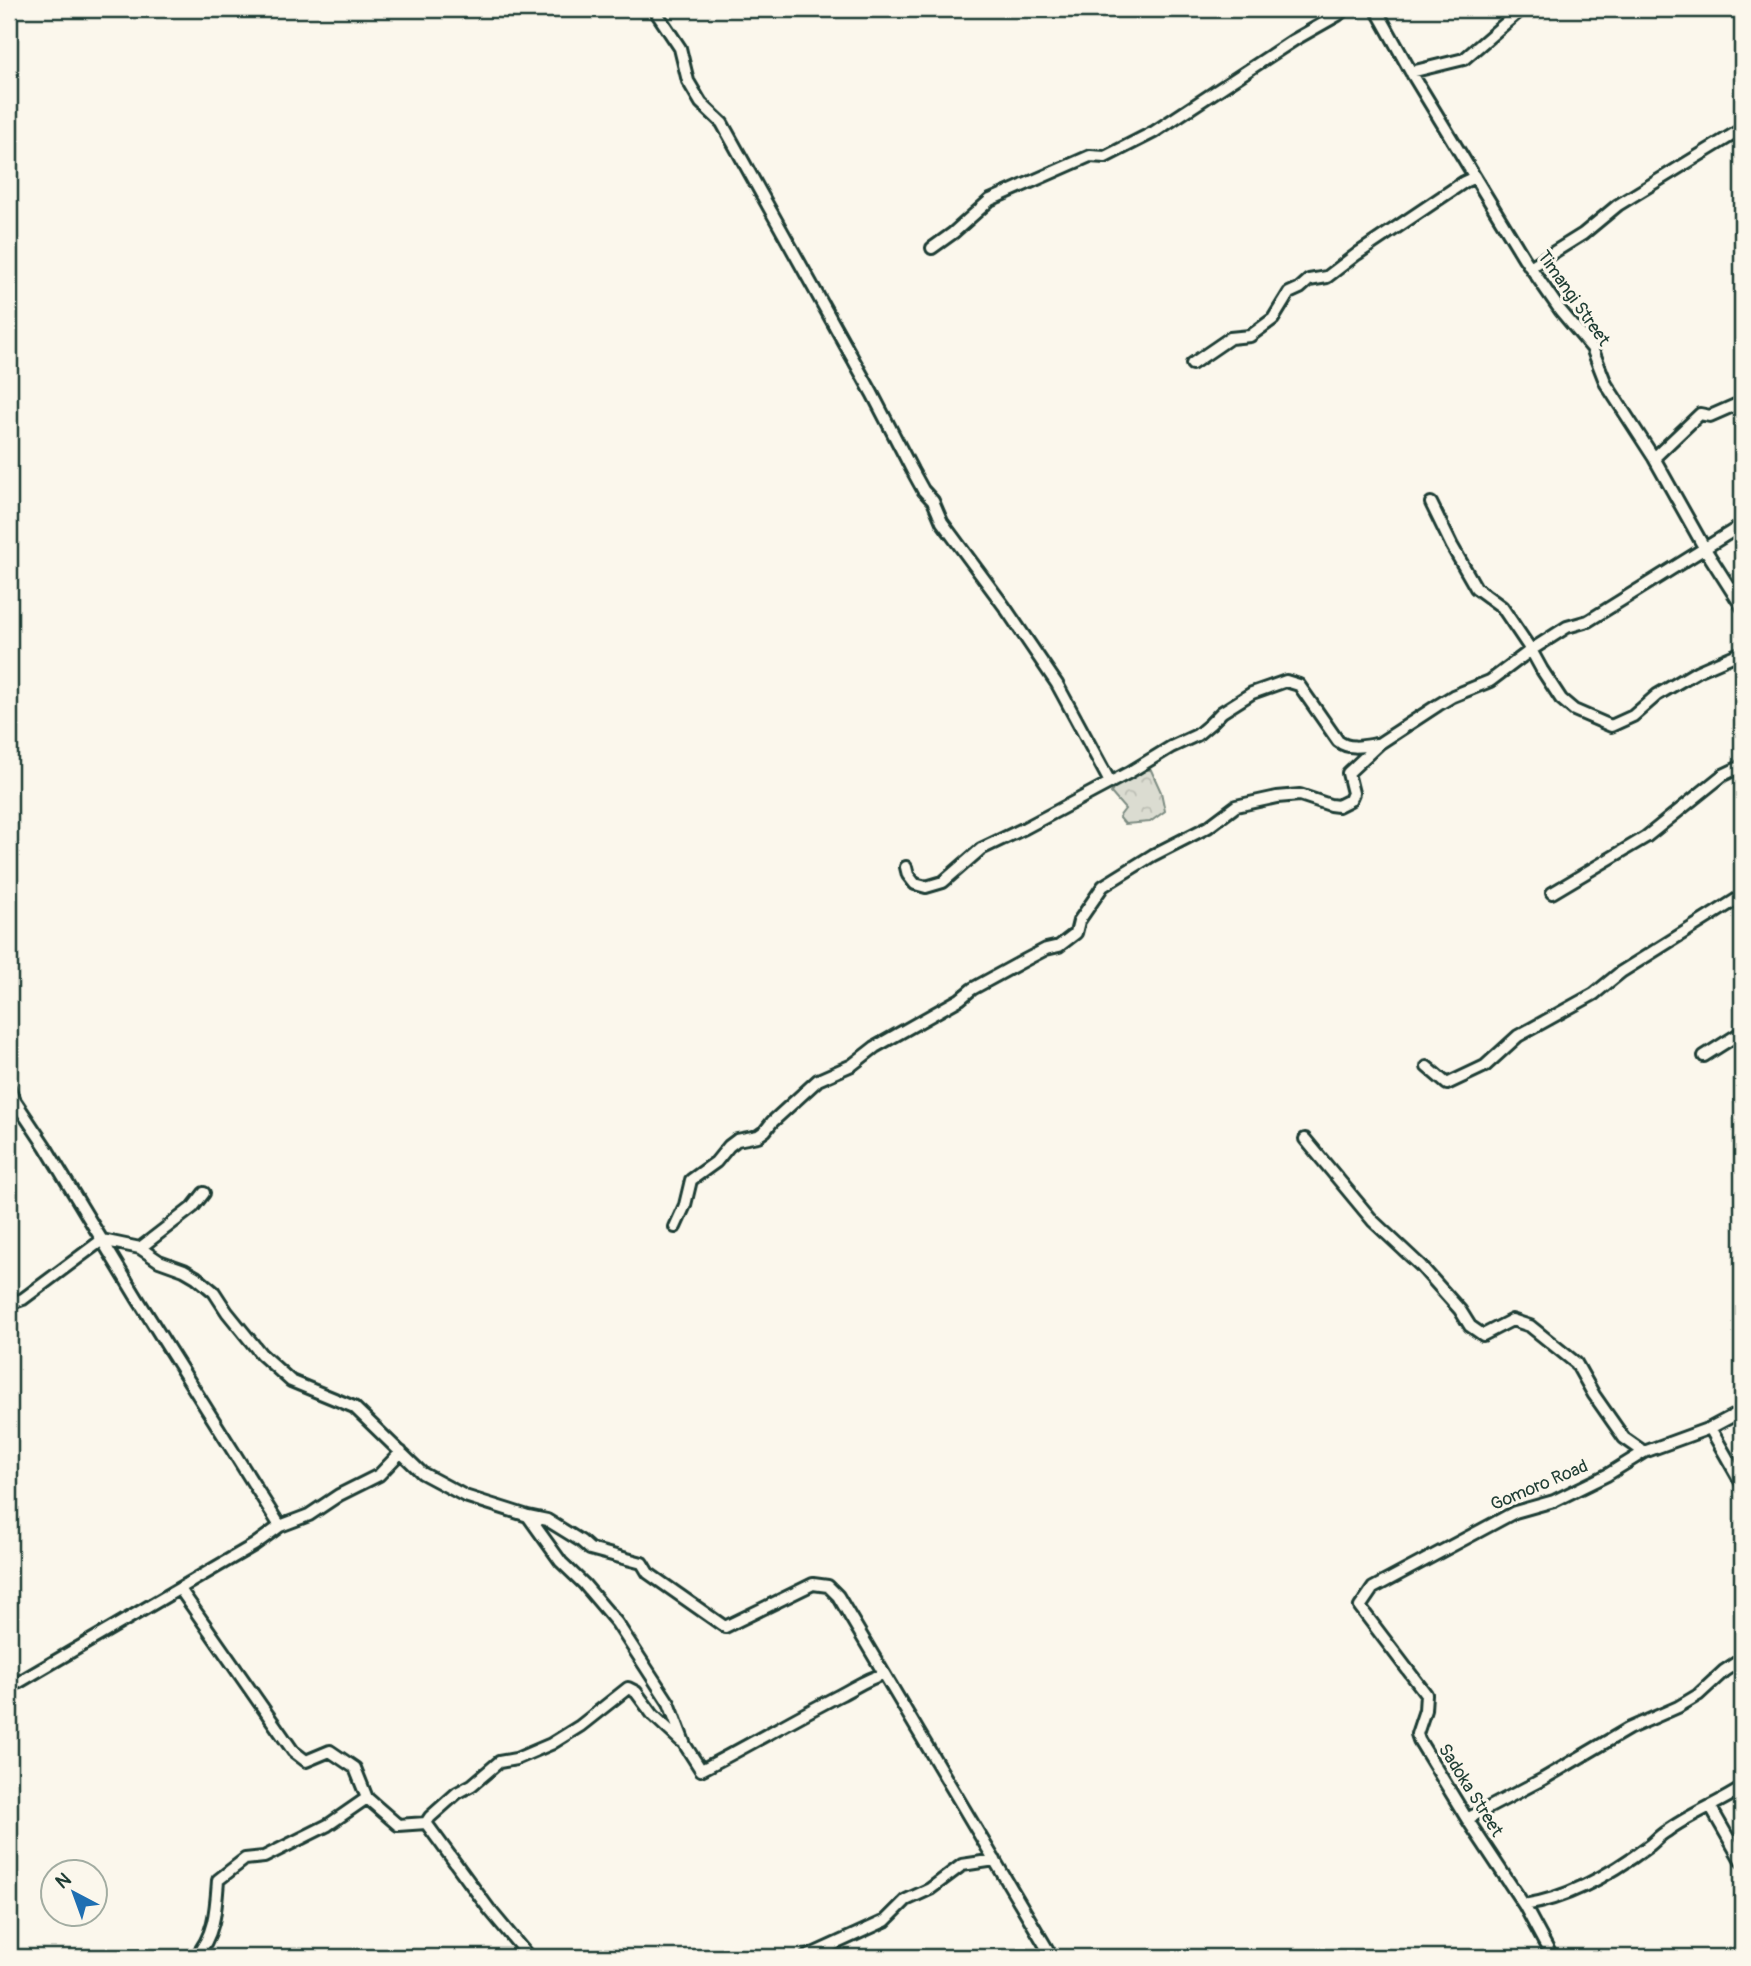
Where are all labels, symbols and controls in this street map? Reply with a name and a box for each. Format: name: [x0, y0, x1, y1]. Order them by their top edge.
street label: Timangi Street: [1532, 246, 1615, 351]
street label: Gomoro Road: [1487, 1455, 1591, 1516]
street label: Sadoka Street: [1433, 1739, 1509, 1842]
north arrow: [38, 1857, 108, 1927]
text: N: [51, 1868, 76, 1894]

